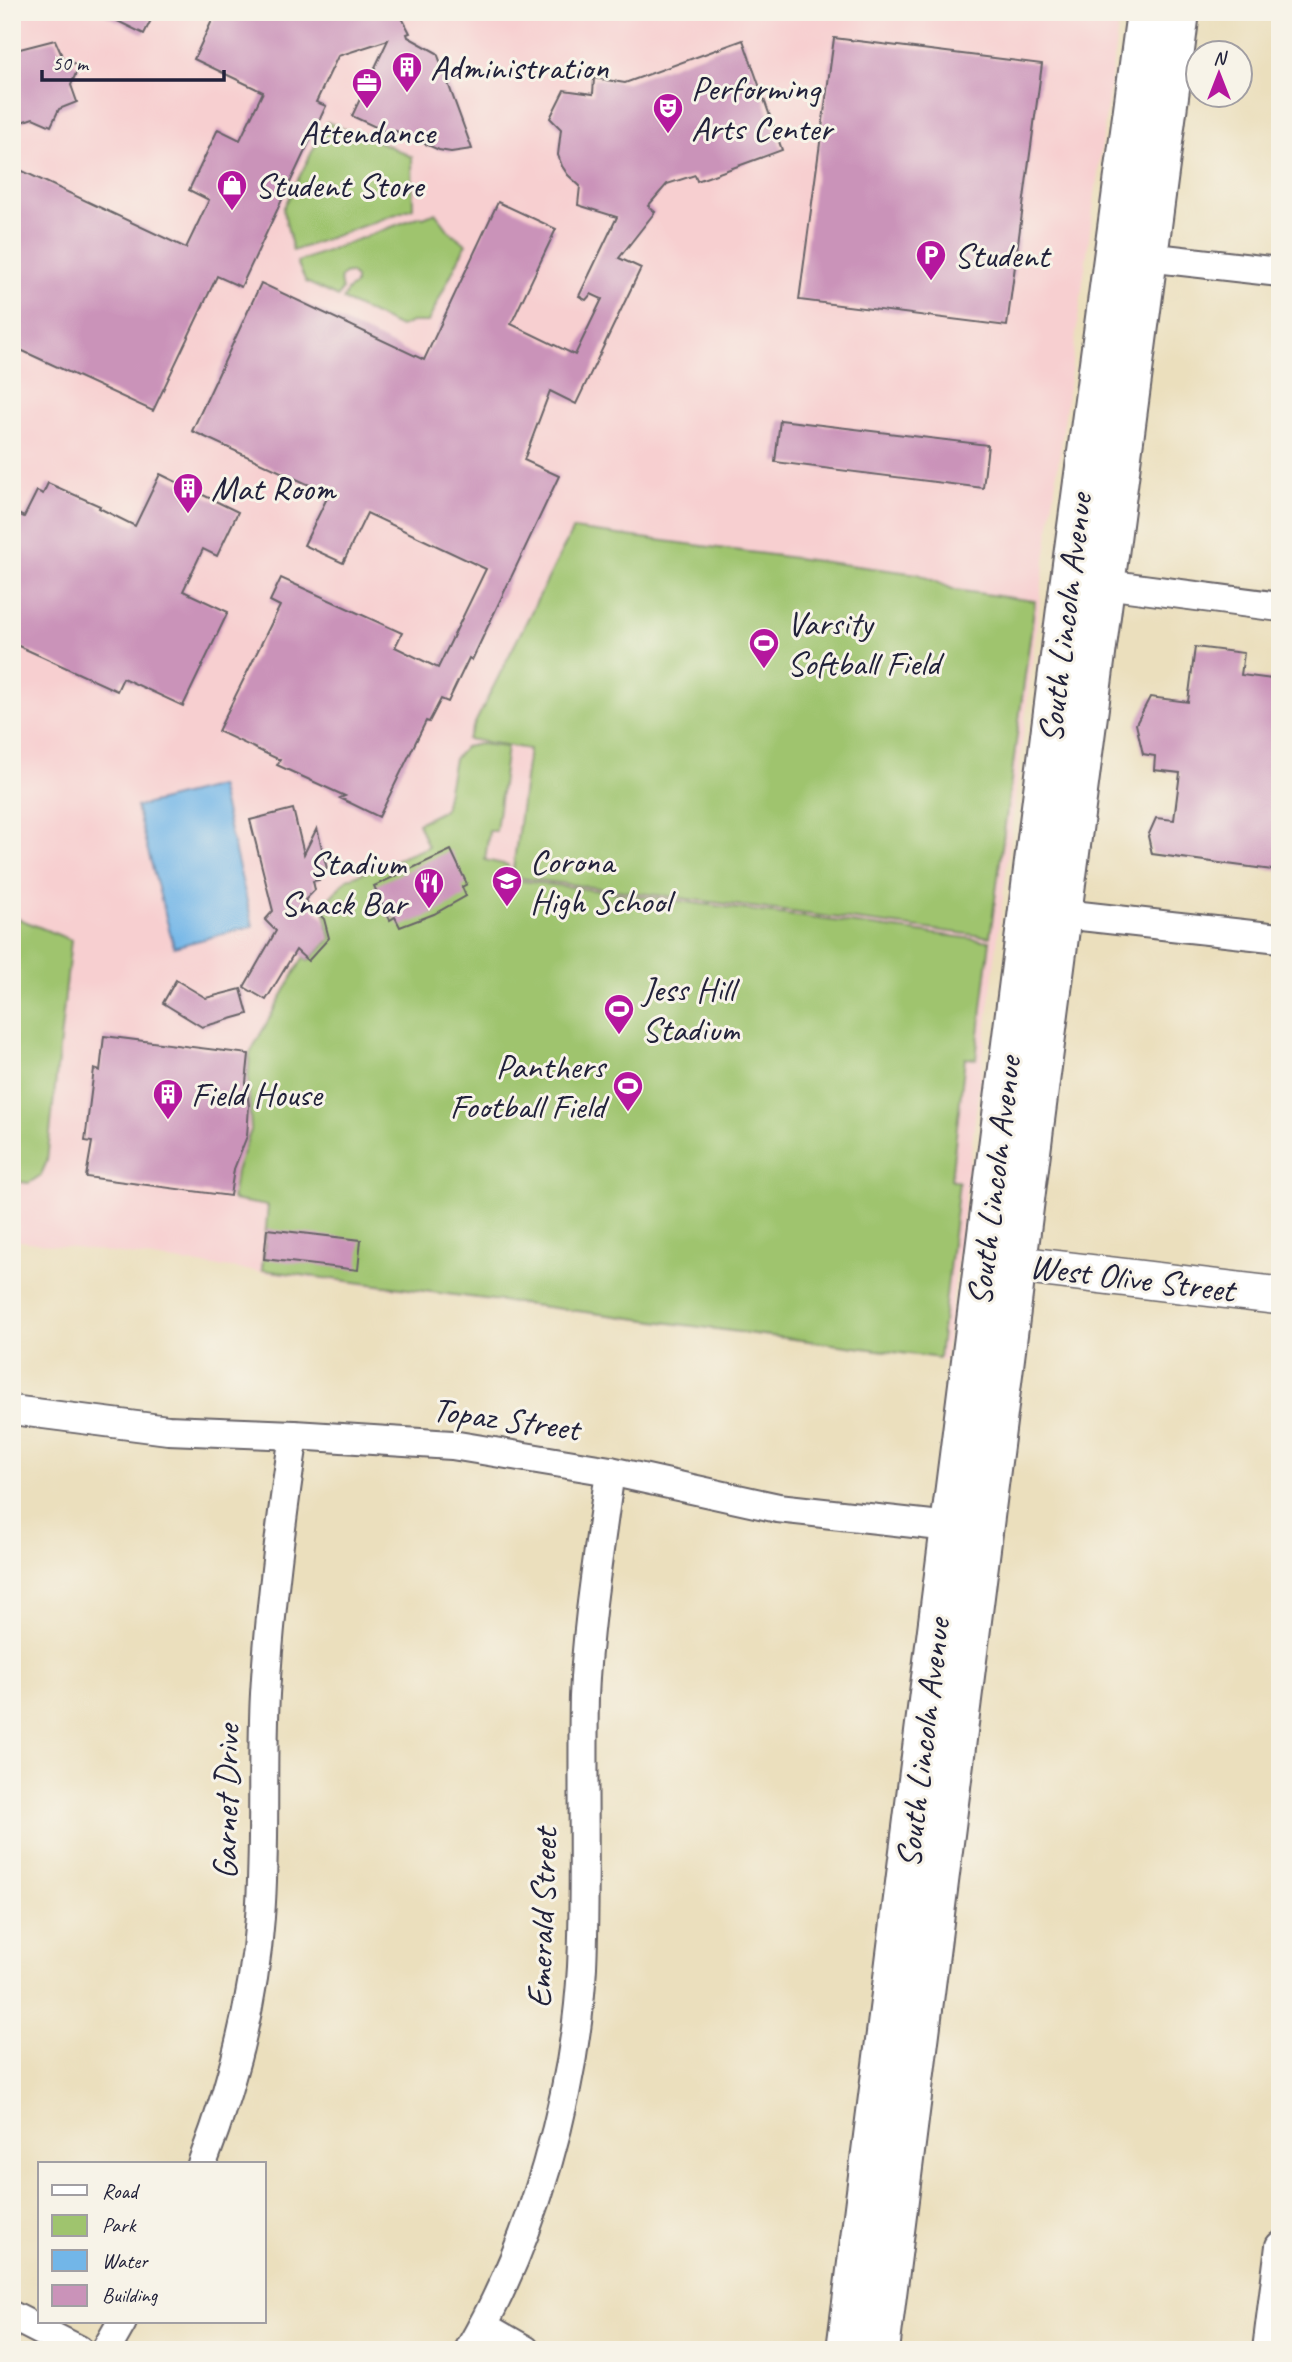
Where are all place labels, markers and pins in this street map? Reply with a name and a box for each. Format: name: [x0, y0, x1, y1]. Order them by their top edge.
place label: Administration: [430, 45, 609, 90]
building icon: Administration: [390, 50, 424, 94]
office icon: Attendance: [350, 66, 384, 110]
place label: Performing Arts Center: [691, 66, 834, 151]
theatre icon: Performing Arts Center: [651, 91, 685, 135]
place label: Attendance: [299, 110, 438, 155]
place label: Student Store: [255, 163, 426, 208]
shop icon: Student Store: [215, 168, 249, 212]
place label: Student: [954, 233, 1052, 278]
parking icon: Student: [914, 238, 948, 282]
place label: Mat Room: [211, 466, 338, 511]
building icon: Mat Room: [171, 471, 205, 515]
place label: Varsity Softball Field: [787, 601, 945, 686]
sports icon: Varsity Softball Field: [747, 626, 781, 670]
place label: Corona High School: [530, 839, 676, 924]
place label: Stadium Snack Bar: [281, 841, 409, 926]
school or university icon: Corona High School: [490, 864, 524, 908]
restaurant icon: Stadium Snack Bar: [412, 866, 446, 910]
place label: Jess Hill Stadium: [640, 967, 741, 1052]
sports icon: Jess Hill Stadium: [602, 992, 636, 1036]
place label: Panthers Football Field: [450, 1044, 610, 1129]
sports icon: Panthers Football Field: [611, 1069, 645, 1113]
place label: Field House: [191, 1072, 324, 1117]
building icon: Field House: [151, 1077, 185, 1121]

